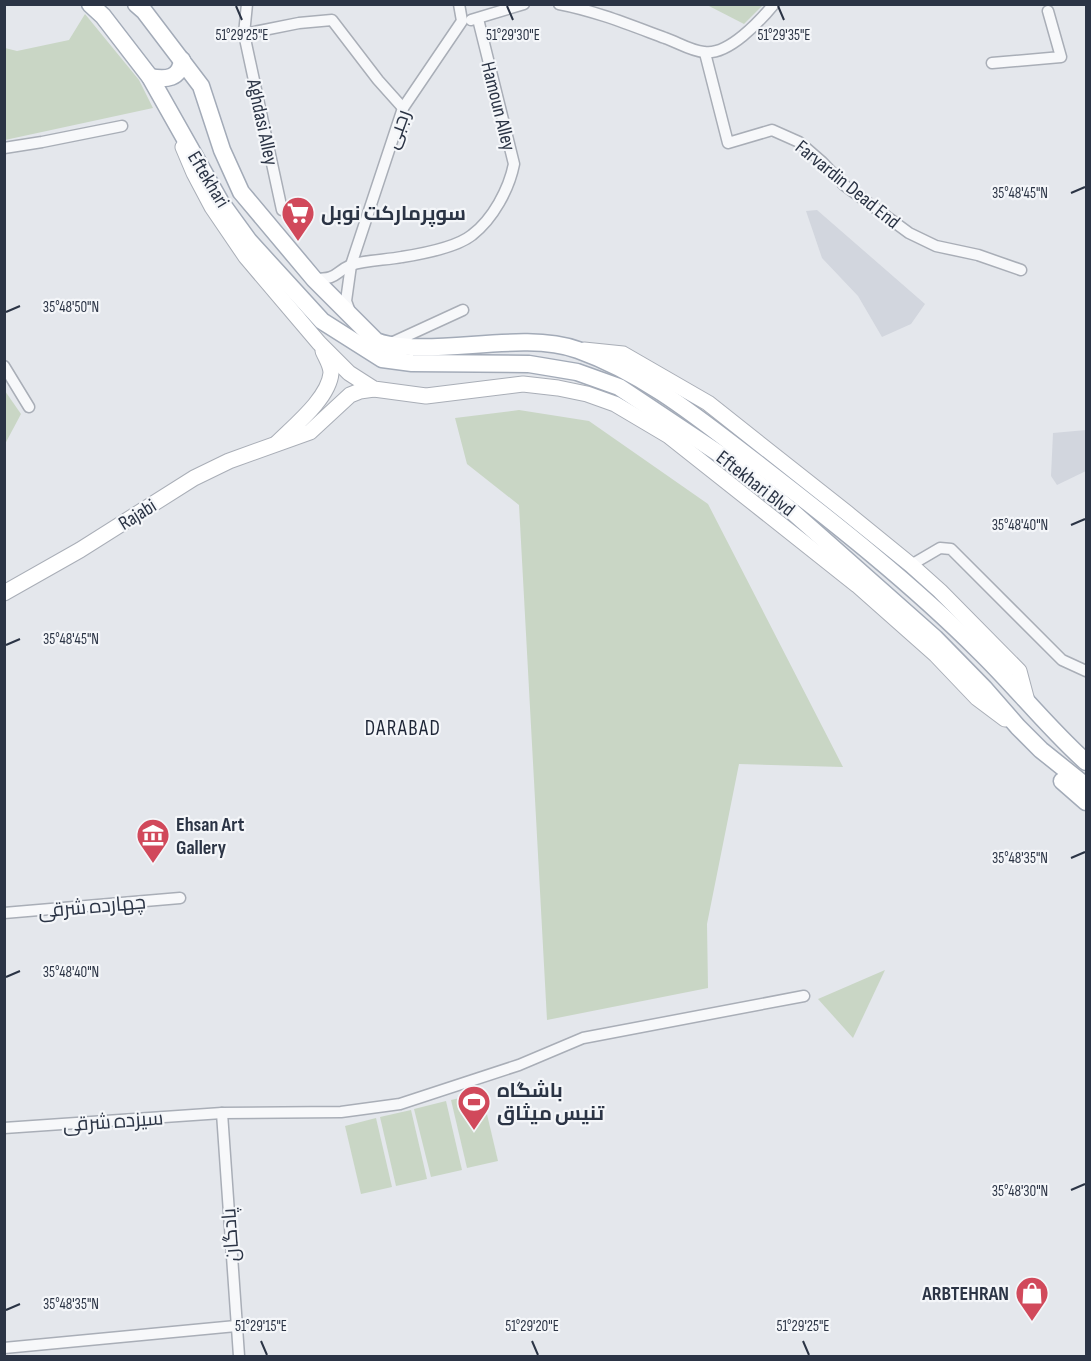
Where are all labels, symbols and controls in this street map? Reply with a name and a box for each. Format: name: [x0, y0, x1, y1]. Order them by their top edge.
text: 51°29'25"E: [216, 26, 269, 45]
text: 51°29'30"E: [486, 26, 540, 45]
text: 51°29'35"E: [757, 26, 811, 45]
street label: Hamoun Alley: [475, 59, 521, 154]
street label: Aghdasi Alley: [241, 76, 283, 168]
street label: رجبی: [380, 106, 416, 152]
street label: Farvardin Dead End: [790, 135, 904, 234]
street label: Eftekhari: [182, 147, 234, 212]
text: 35°48'45"N: [992, 184, 1048, 203]
supermarket icon: سوپرمارکت نوبل: [280, 195, 316, 242]
place label: سوپرمارکت نوبل: [321, 202, 466, 227]
text: 35°48'50"N: [43, 298, 99, 317]
street label: Eftekhari Blvd: [711, 446, 799, 522]
street label: Rajabi: [114, 494, 161, 536]
text: 35°48'40"N: [992, 516, 1048, 535]
text: 35°48'45"N: [43, 630, 99, 649]
district label: DARABAD: [365, 716, 441, 741]
place label: Ehsan Art Gallery: [176, 813, 245, 860]
museum icon: Ehsan Art Gallery: [135, 817, 171, 864]
text: 35°48'35"N: [992, 849, 1048, 868]
street label: چهارده شرقی: [37, 890, 147, 924]
text: 35°48'40"N: [43, 963, 99, 982]
place label: باشگاه تنيس ميثاق: [497, 1079, 605, 1126]
sports icon: باشگاه تنيس ميثاق: [456, 1084, 492, 1131]
street label: سیزده شرقی: [62, 1107, 164, 1137]
text: 35°48'30"N: [992, 1182, 1048, 1201]
street label: پادگان: [217, 1207, 245, 1263]
shop icon: ARBTEHRAN: [1014, 1275, 1050, 1322]
place label: ARBTEHRAN: [921, 1282, 1009, 1306]
text: 35°48'35"N: [43, 1295, 99, 1314]
text: 51°29'15"E: [235, 1317, 287, 1336]
text: 51°29'20"E: [505, 1317, 559, 1336]
text: 51°29'25"E: [777, 1317, 830, 1336]

